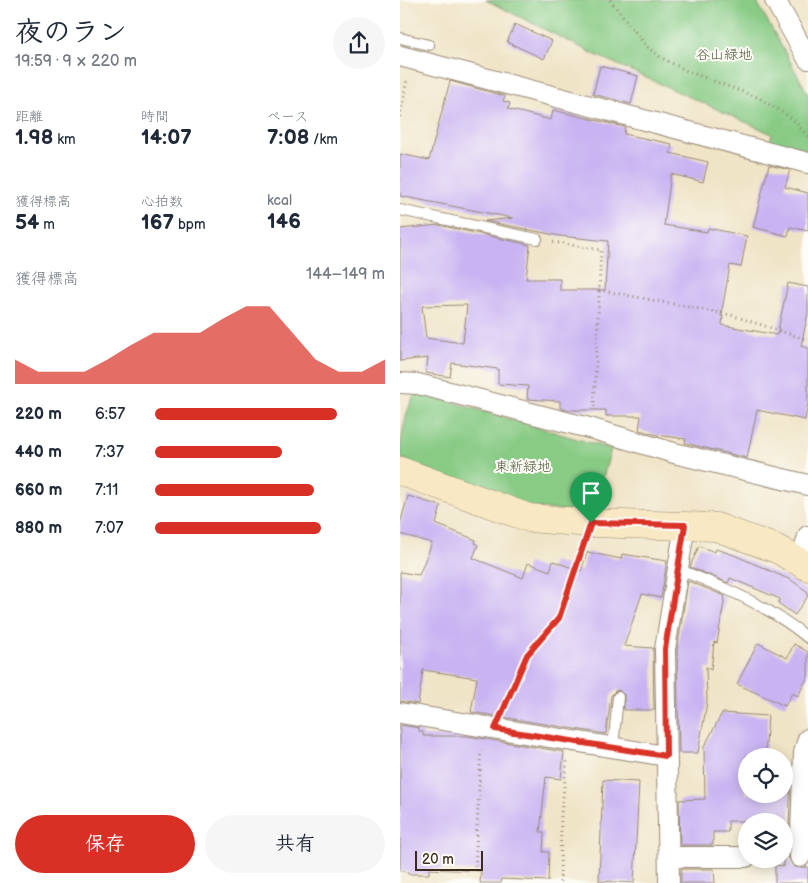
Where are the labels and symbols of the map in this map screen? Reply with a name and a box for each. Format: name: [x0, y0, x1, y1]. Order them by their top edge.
park label: 谷山緑地: [696, 46, 752, 63]
park label: 東新緑地: [495, 458, 551, 475]
pin: [570, 472, 612, 523]
scale bar: [415, 848, 482, 871]

